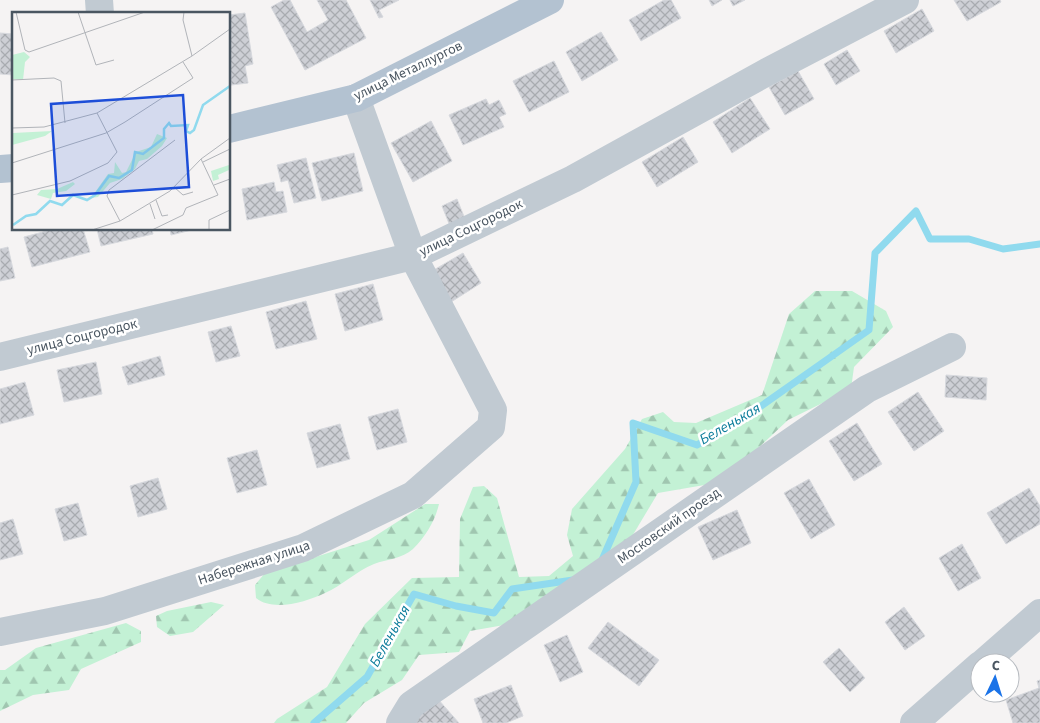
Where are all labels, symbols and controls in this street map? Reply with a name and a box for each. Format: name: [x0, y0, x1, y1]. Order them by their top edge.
inset map: [12, 12, 230, 230]
street label: улица Металлургов: [350, 36, 466, 106]
street label: улица Соцгородок: [416, 194, 526, 262]
street label: улица Соцгородок: [25, 314, 139, 360]
water label: Беленькая: [695, 398, 765, 450]
street label: Московский проезд: [614, 483, 725, 569]
street label: Набережная улица: [195, 535, 313, 591]
water label: Беленькая: [364, 601, 416, 671]
north arrow: [970, 653, 1020, 703]
text: С: [991, 656, 1001, 676]

